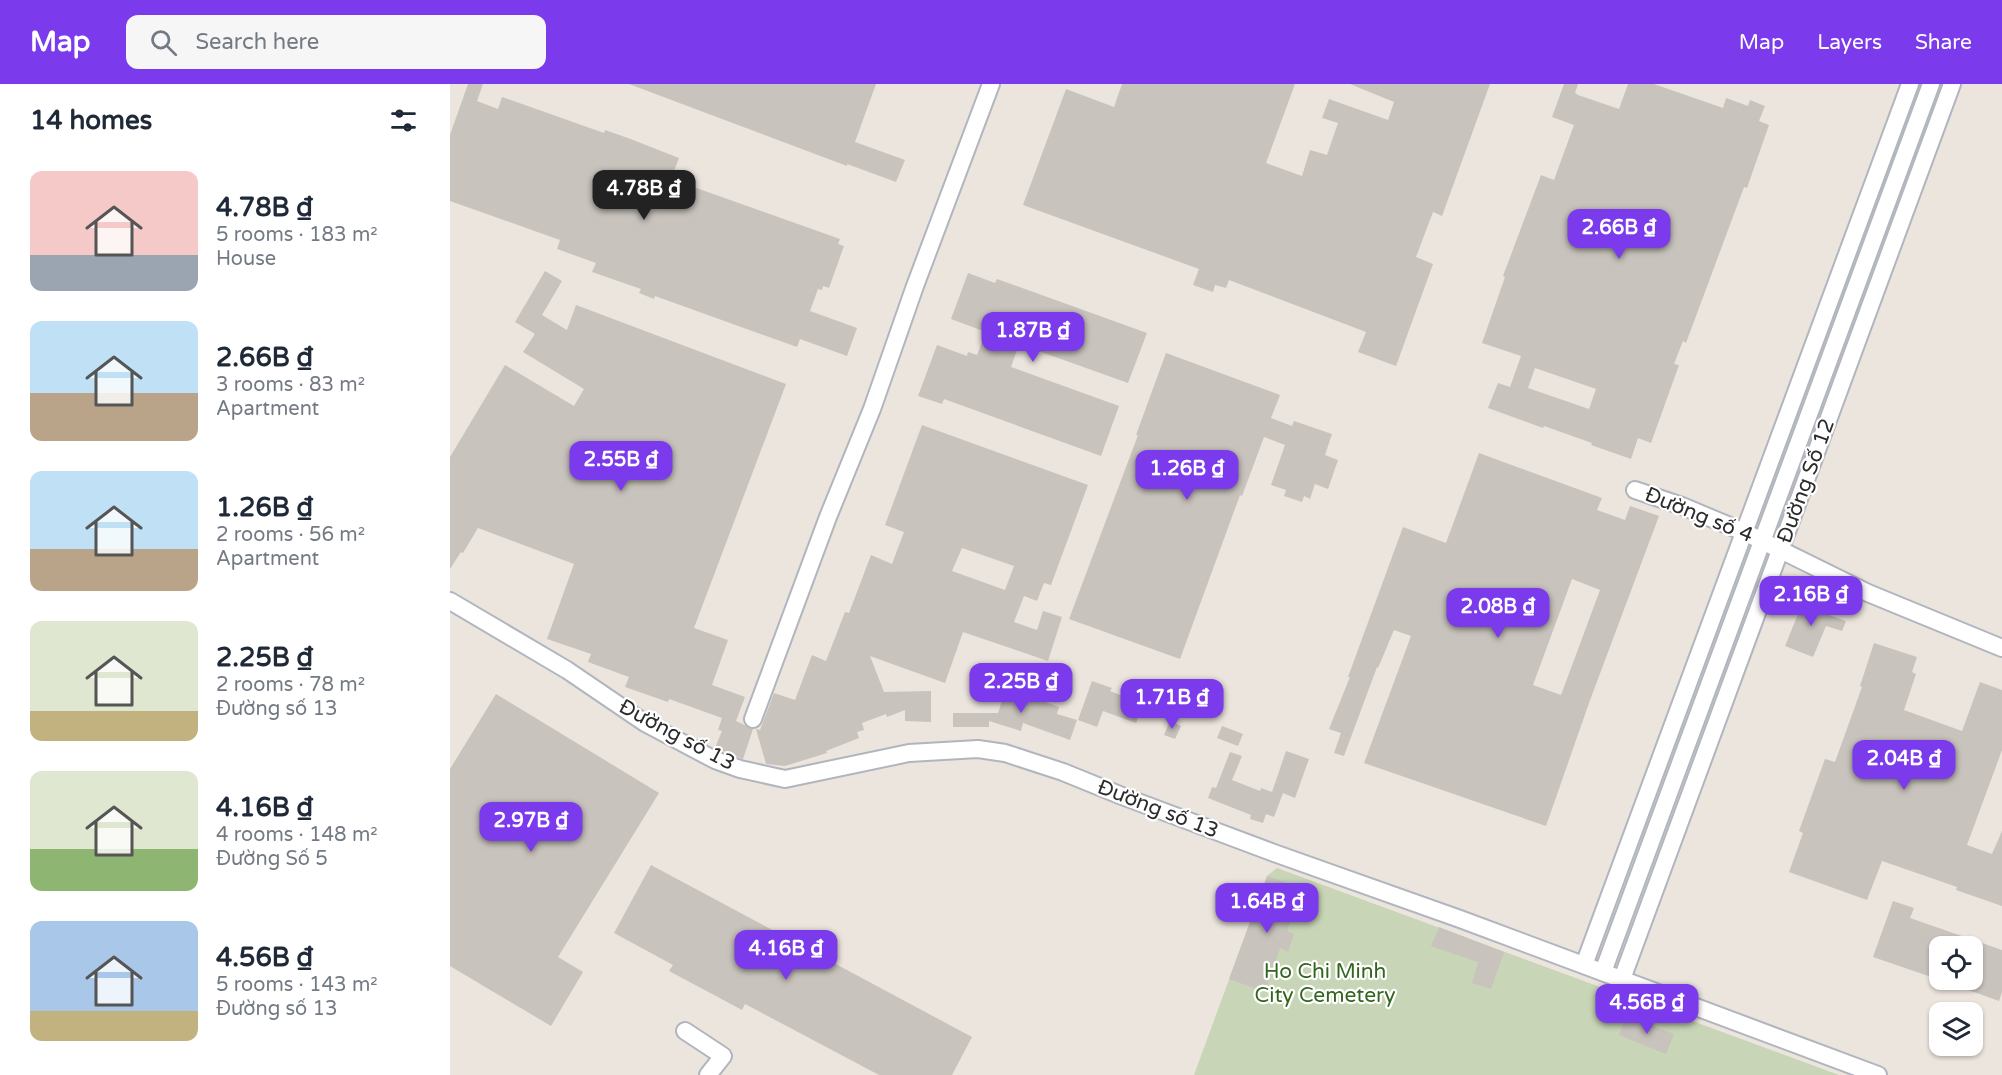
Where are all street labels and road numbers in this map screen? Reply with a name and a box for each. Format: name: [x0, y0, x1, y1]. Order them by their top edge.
street label: Đường Số 12: [1772, 415, 1840, 547]
street label: Đường số 4: [1641, 482, 1757, 548]
street label: Đường số 13: [615, 694, 739, 776]
street label: Đường số 13: [1094, 774, 1222, 844]

